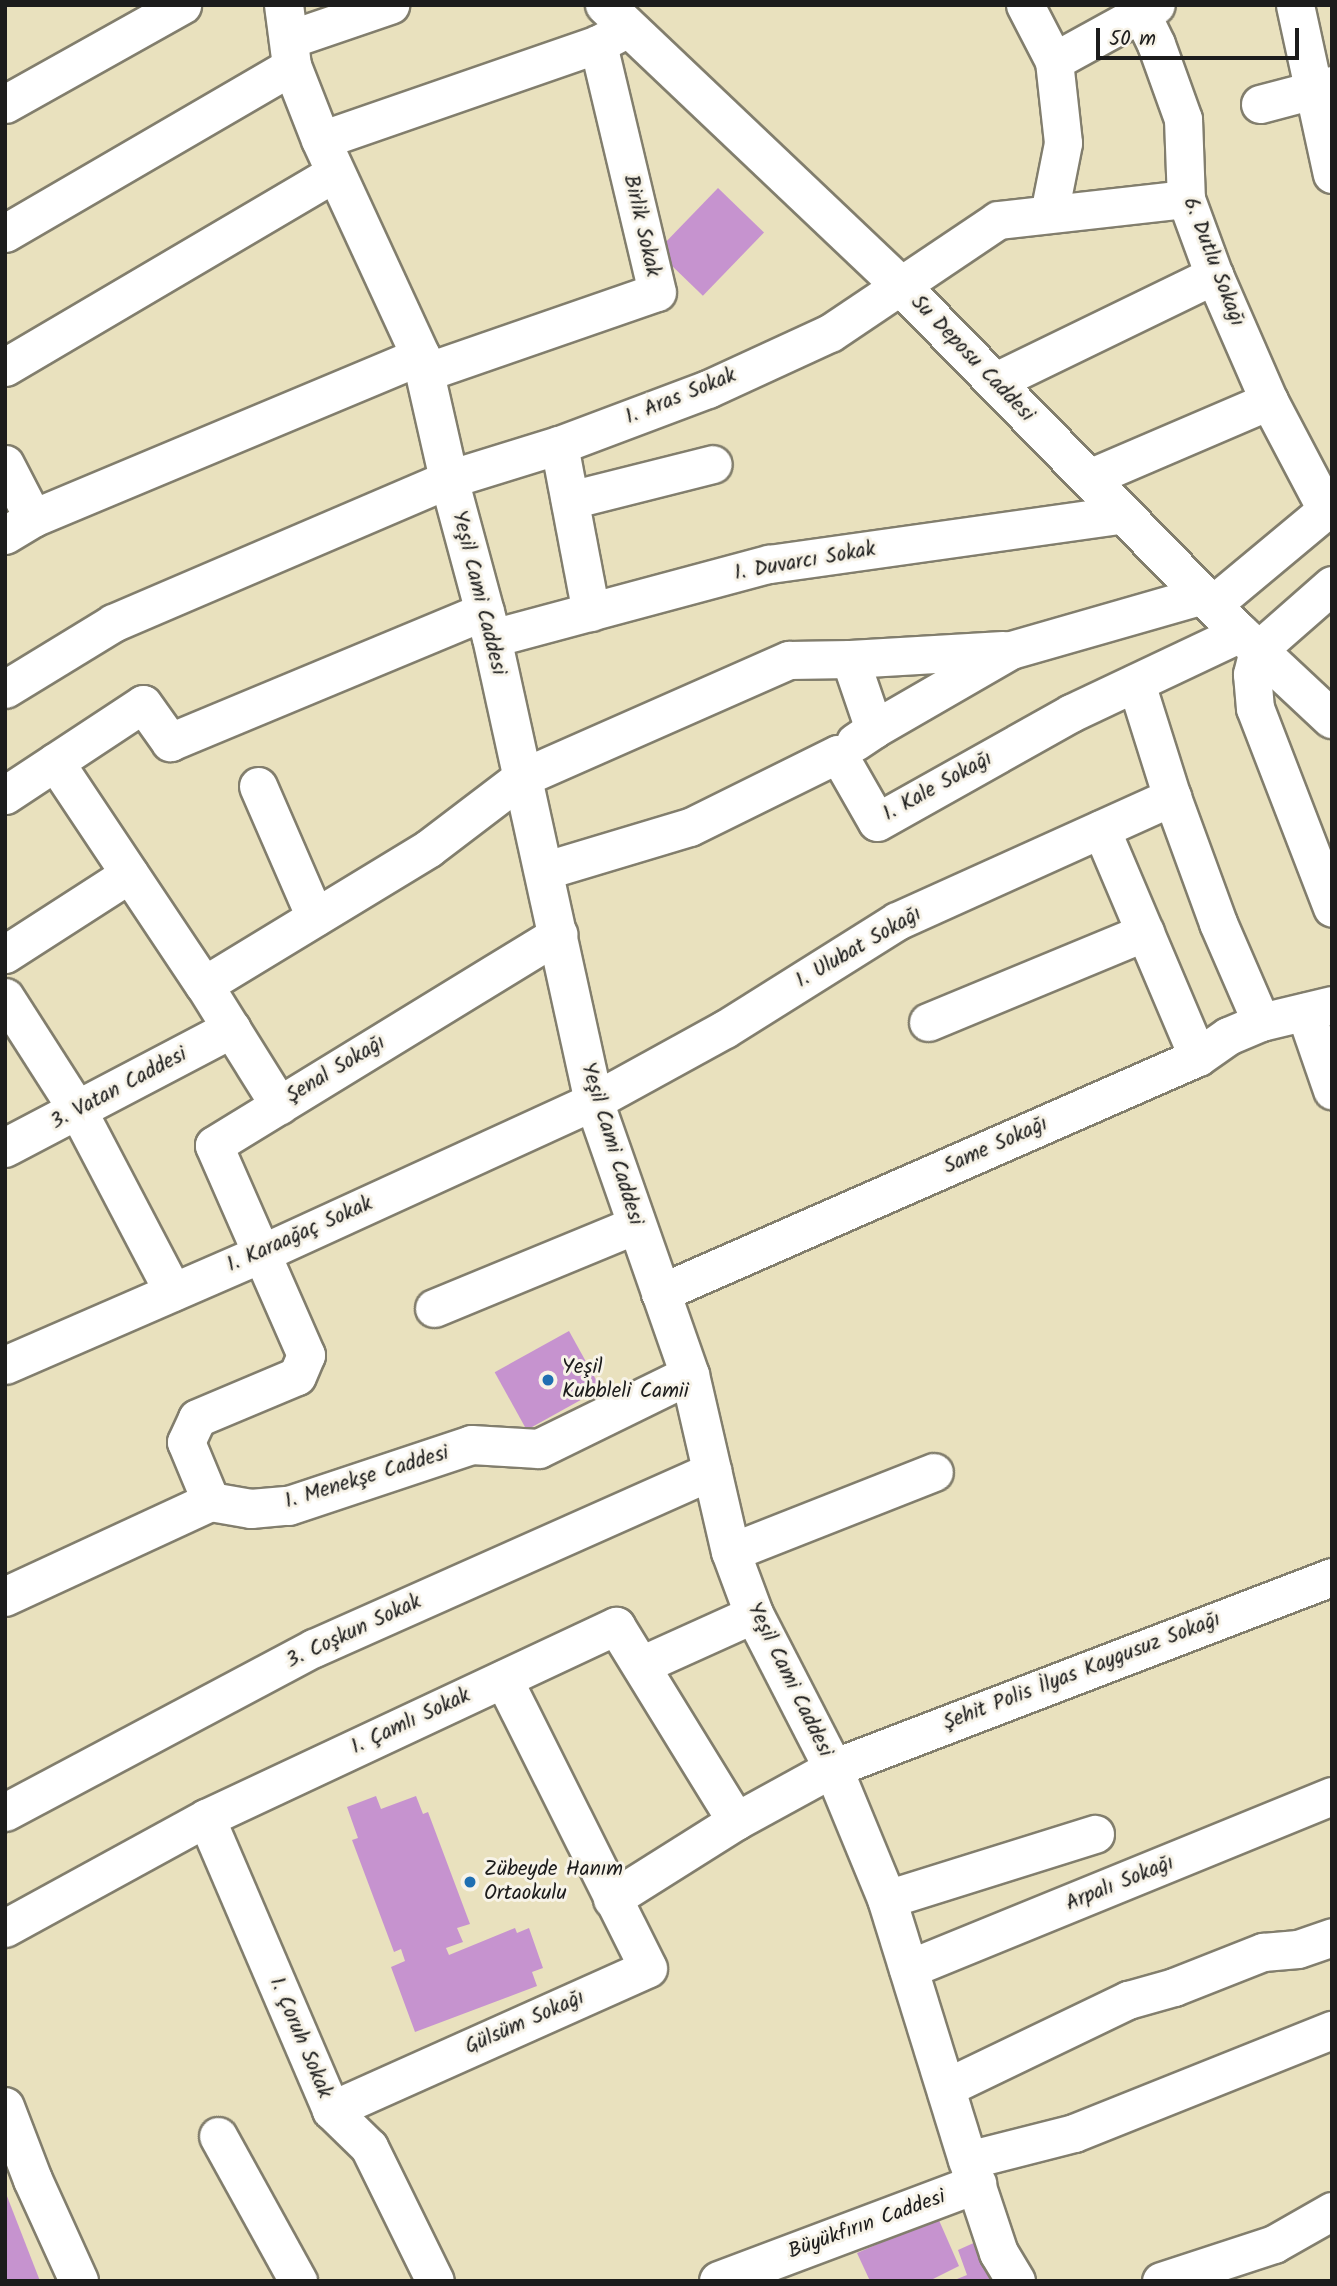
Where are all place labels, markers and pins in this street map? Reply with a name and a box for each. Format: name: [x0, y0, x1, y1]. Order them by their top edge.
place label: Yeşil Kubbleli Camii: [562, 1355, 689, 1405]
marker: Yeşil Kubbleli Camii: [540, 1372, 556, 1388]
place label: Zübeyde Hanım Ortaokulu: [484, 1857, 623, 1907]
marker: Zübeyde Hanım Ortaokulu: [462, 1874, 478, 1890]

